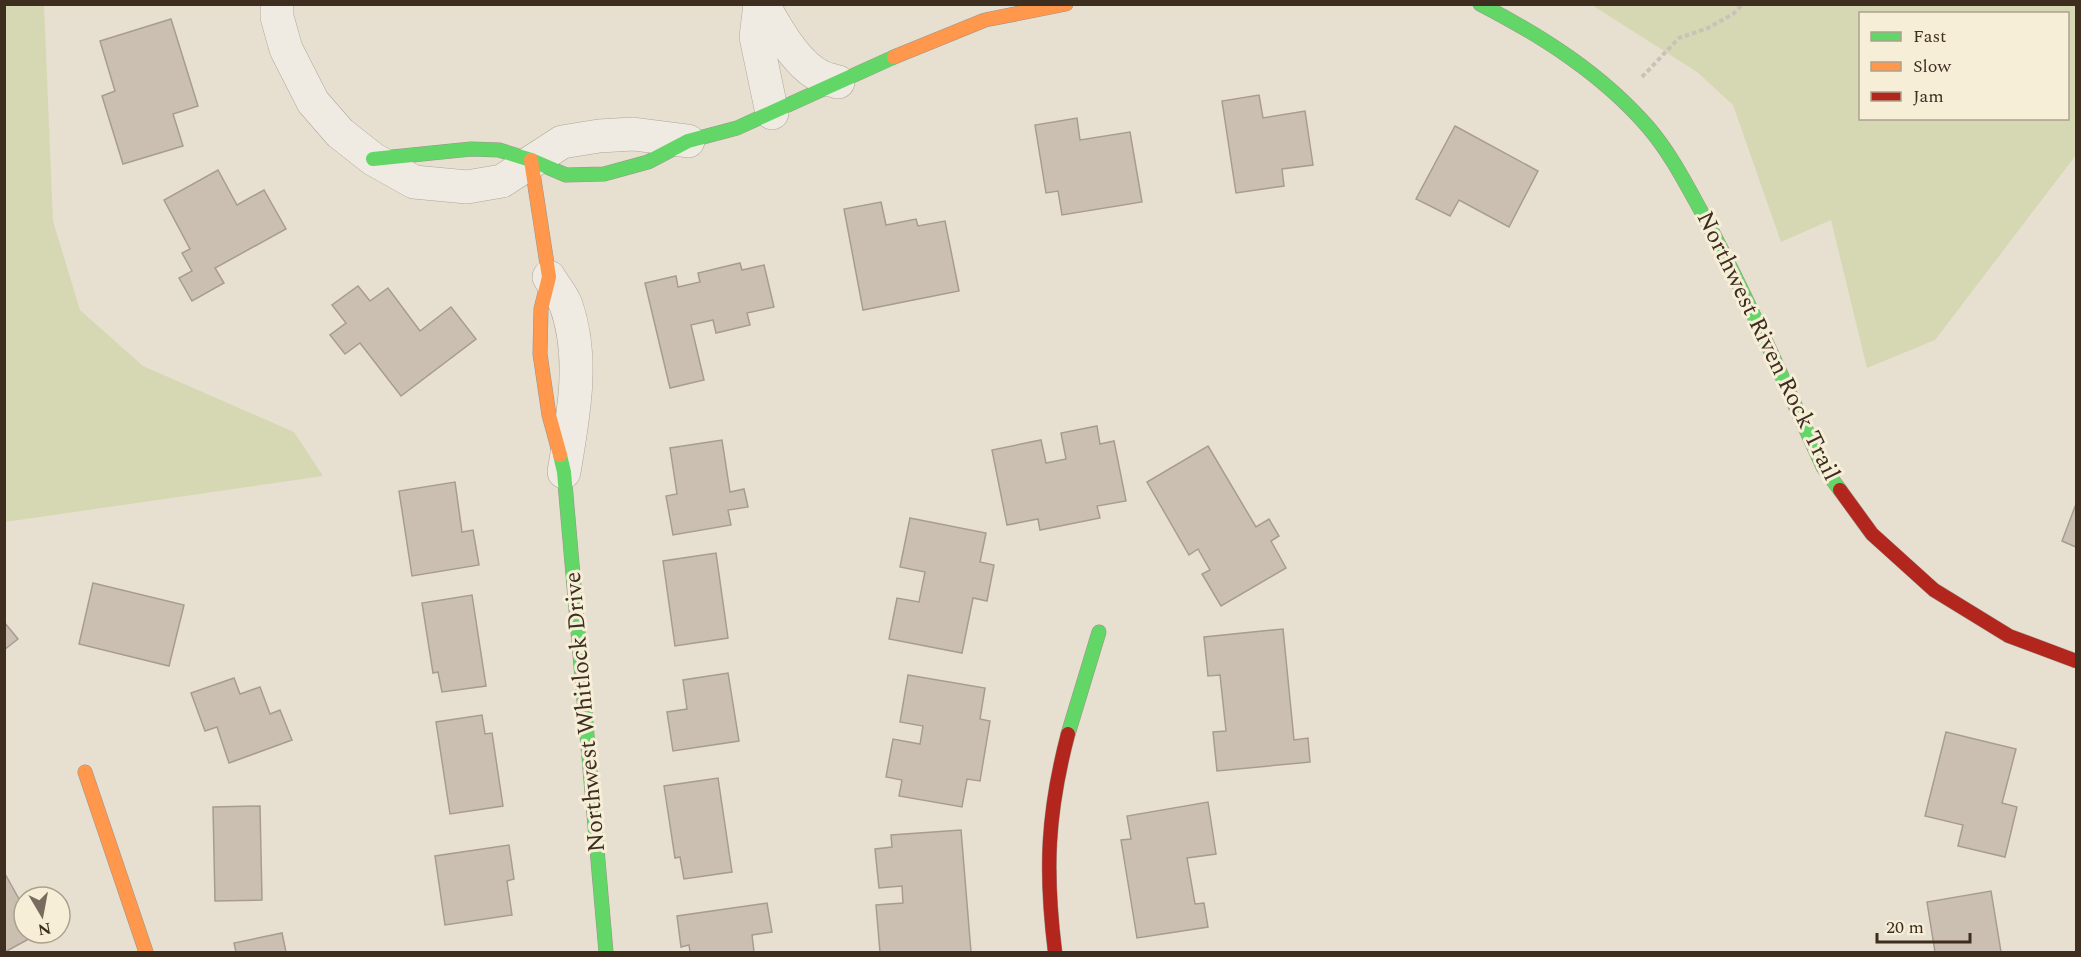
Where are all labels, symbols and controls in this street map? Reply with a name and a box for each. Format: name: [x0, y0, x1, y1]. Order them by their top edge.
legend: [1859, 12, 2069, 120]
text: Fast: [1913, 23, 1946, 50]
text: Slow: [1913, 53, 1952, 80]
text: Jam: [1913, 83, 1944, 110]
street label: Northwest Riven Rock Trail: [1687, 205, 1849, 487]
street label: Northwest Whitlock Drive: [555, 570, 615, 854]
north arrow: [12, 885, 72, 945]
scale bar: [1877, 906, 1970, 944]
text: 20 m: [1886, 914, 1924, 941]
text: N: [36, 916, 53, 942]

